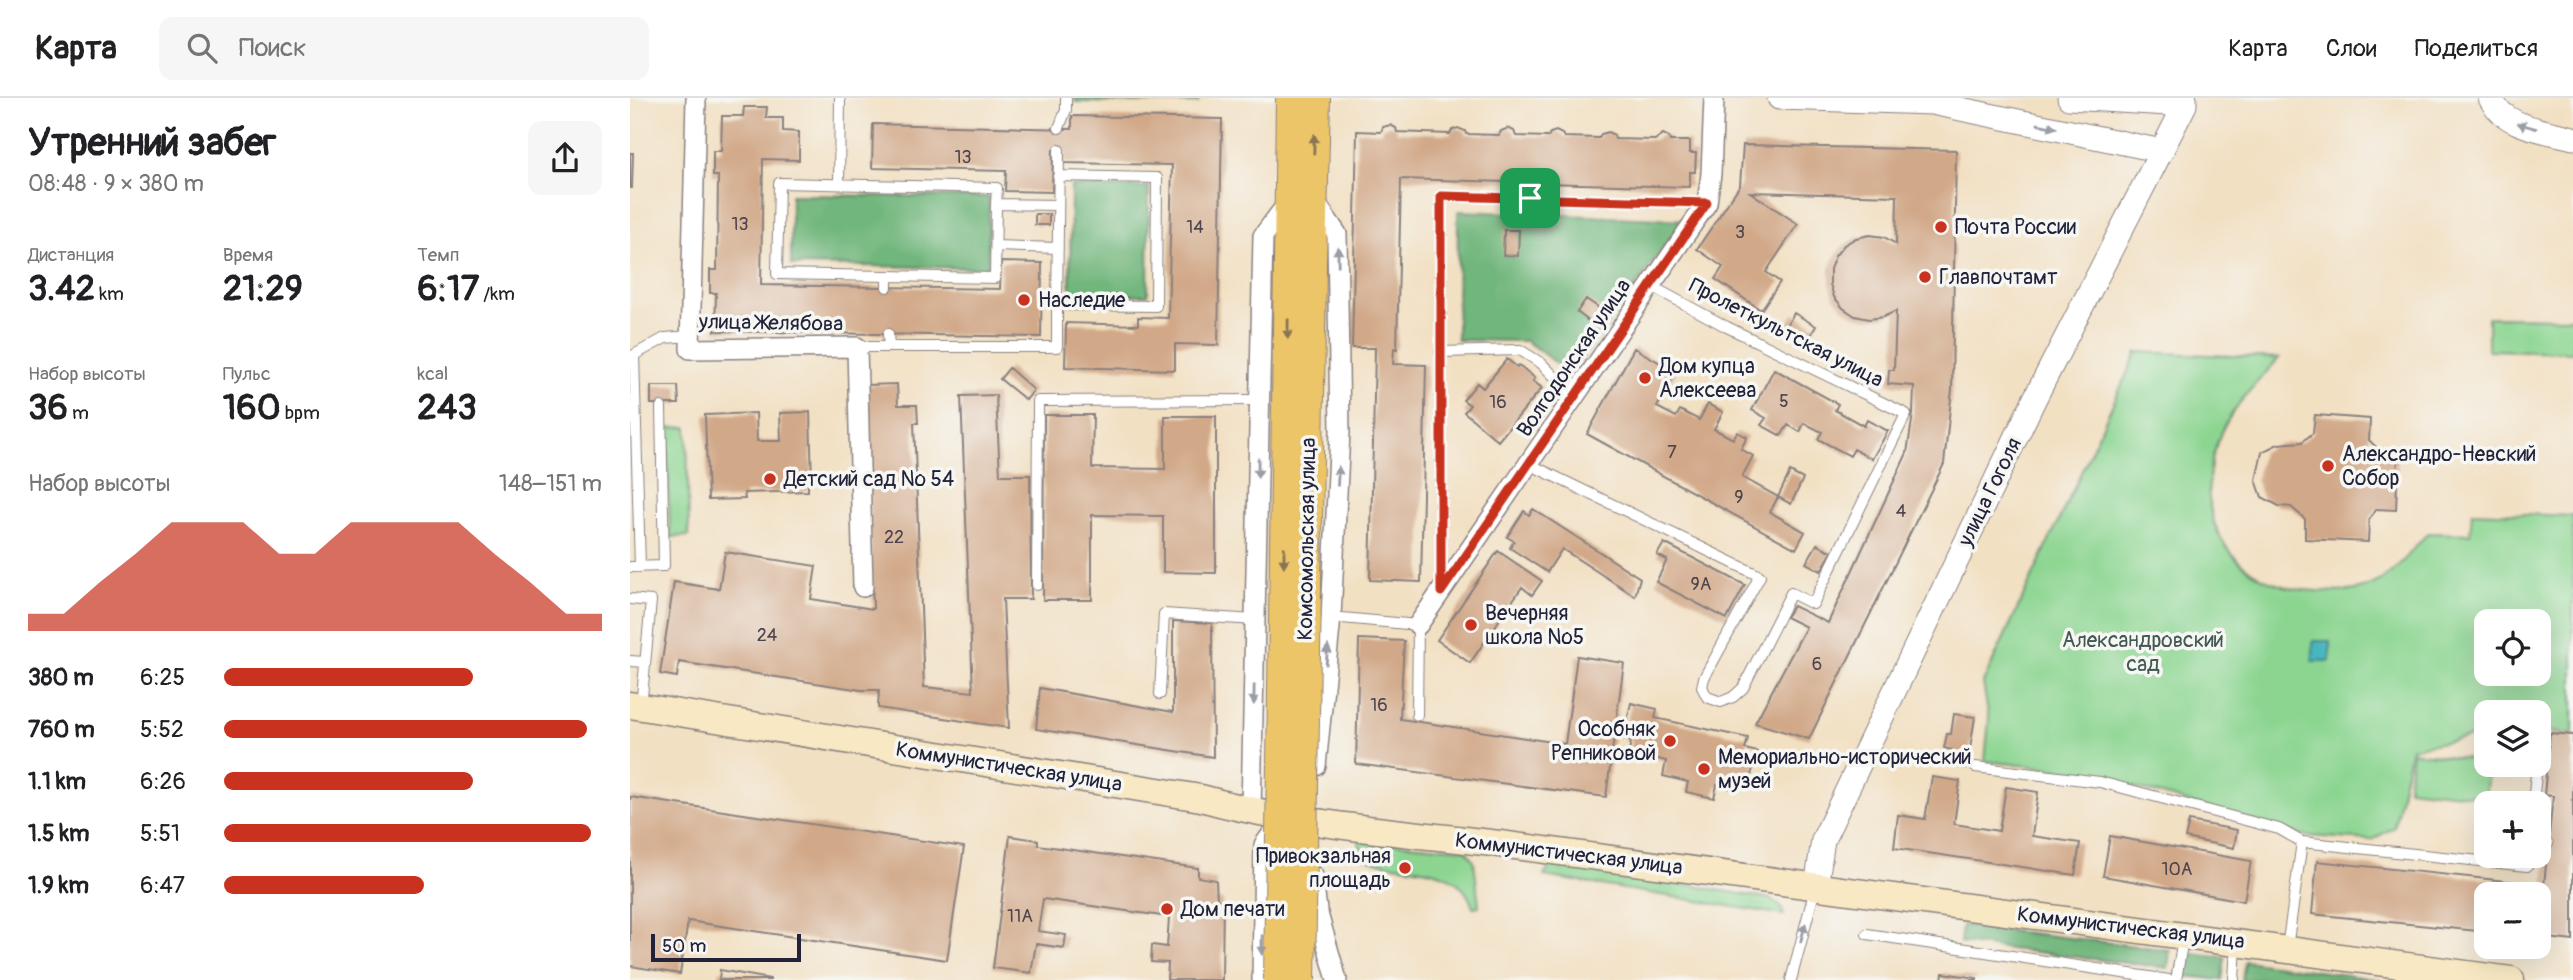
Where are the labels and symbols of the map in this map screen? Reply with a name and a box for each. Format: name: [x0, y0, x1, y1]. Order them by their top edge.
one-way arrow: [2516, 120, 2537, 130]
one-way arrow: [2036, 121, 2058, 132]
one-way arrow: [1308, 133, 1320, 155]
house number: 13: [954, 146, 972, 169]
pin: [1500, 168, 1560, 228]
house number: 13: [731, 213, 749, 236]
place label: Почта России: [1955, 214, 2076, 241]
house number: 14: [1186, 216, 1204, 239]
marker: Почта России: [1933, 219, 1949, 235]
house number: 3: [1735, 221, 1745, 244]
one-way arrow: [1332, 245, 1344, 267]
place label: Главпочтамт: [1939, 264, 2058, 291]
marker: Главпочтамт: [1917, 269, 1933, 285]
street label: Пролеткультская улица: [1684, 272, 1888, 394]
street label: Волгодонская улица: [1511, 274, 1637, 442]
place label: Наследие: [1038, 287, 1126, 314]
marker: Наследие: [1016, 292, 1032, 308]
street label: улица Желябова: [698, 308, 843, 338]
one-way arrow: [1282, 318, 1294, 340]
place label: Дом купца Алексеева: [1658, 353, 1756, 404]
marker: Дом купца Алексеева: [1637, 370, 1653, 386]
house number: 5: [1779, 390, 1789, 413]
house number: 16: [1489, 391, 1507, 414]
street label: улица Гоголя: [1952, 433, 2028, 552]
street label: Комсомольская улица: [1292, 437, 1322, 641]
house number: 7: [1667, 441, 1677, 464]
place label: Александро-Невский Собор: [2342, 441, 2536, 492]
one-way arrow: [1252, 457, 1264, 479]
marker: Александро-Невский Собор: [2320, 458, 2336, 474]
one-way arrow: [1333, 465, 1344, 487]
place label: Детский сад № 54: [783, 466, 954, 493]
marker: Детский сад № 54: [762, 471, 778, 487]
house number: 9: [1734, 486, 1744, 509]
house number: 4: [1896, 500, 1907, 523]
house number: 22: [884, 526, 904, 549]
one-way arrow: [1278, 546, 1290, 568]
house number: 9А: [1691, 573, 1712, 596]
place label: Вечерняя школа №5: [1485, 600, 1584, 651]
marker: Вечерняя школа №5: [1463, 617, 1479, 633]
house number: 24: [757, 624, 778, 647]
park label: Александровский сад: [2062, 627, 2224, 678]
one-way arrow: [1322, 644, 1333, 666]
house number: 6: [1812, 653, 1822, 676]
one-way arrow: [1248, 685, 1260, 707]
house number: 16: [1370, 694, 1388, 717]
place label: Особняк Репниковой: [1551, 716, 1656, 767]
marker: Особняк Репниковой: [1662, 733, 1678, 749]
street label: Коммунистическая улица: [894, 736, 1124, 798]
place label: Мемориально-исторический музей: [1718, 744, 1972, 795]
marker: Мемориально-исторический музей: [1696, 761, 1712, 777]
street label: Коммунистическая улица: [1454, 827, 1684, 881]
place label: Привокзальная площадь: [1256, 843, 1391, 894]
house number: 10А: [2161, 858, 2193, 881]
marker: Привокзальная площадь: [1397, 860, 1413, 876]
place label: Дом печати: [1180, 896, 1285, 923]
marker: Дом печати: [1159, 901, 1175, 917]
street label: Коммунистическая улица: [2016, 901, 2246, 955]
house number: 11А: [1007, 905, 1033, 928]
one-way arrow: [1798, 922, 1809, 944]
scale bar: [651, 931, 802, 963]
one-way arrow: [1257, 935, 1268, 957]

